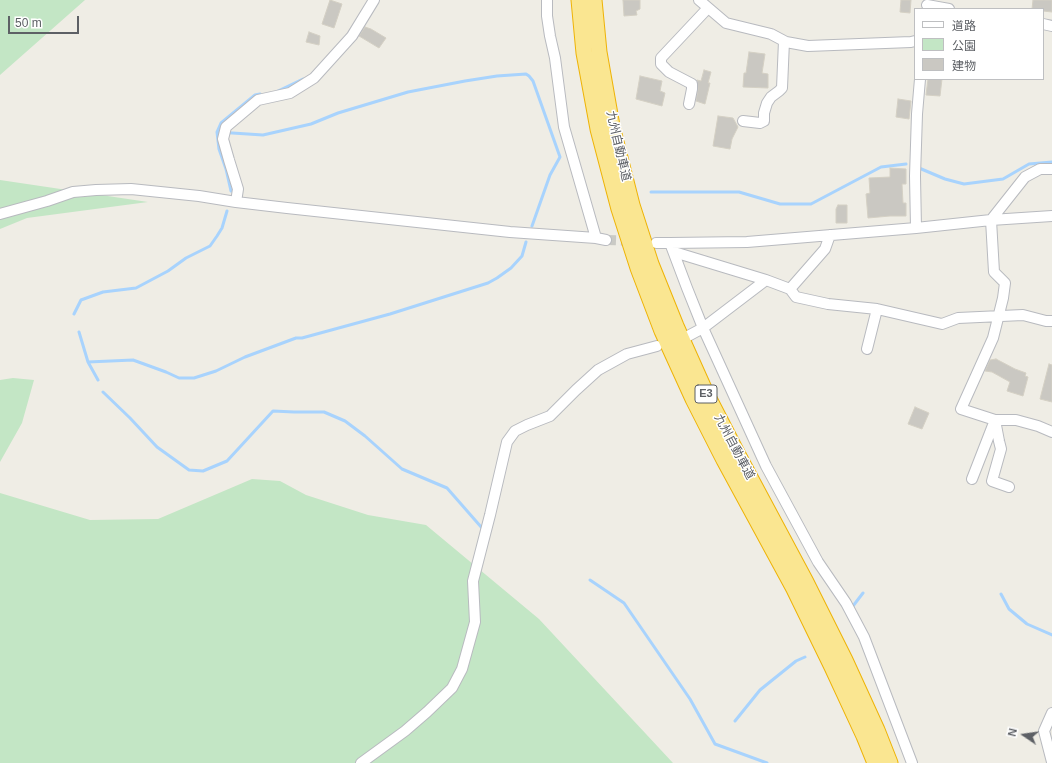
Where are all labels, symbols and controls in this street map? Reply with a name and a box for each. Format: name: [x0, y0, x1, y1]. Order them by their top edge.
scale bar: [10, 8, 81, 34]
legend: [914, 8, 1044, 80]
text: 50 m: [15, 16, 42, 30]
text: 道路: [952, 19, 976, 33]
text: 公園: [952, 39, 976, 53]
text: 建物: [952, 59, 976, 73]
street label: 九州自動車道: [603, 109, 633, 183]
road number: E3: [695, 385, 717, 403]
street label: 九州自動車道: [711, 412, 757, 482]
north arrow: [1004, 715, 1044, 755]
text: N: [1006, 727, 1019, 738]

